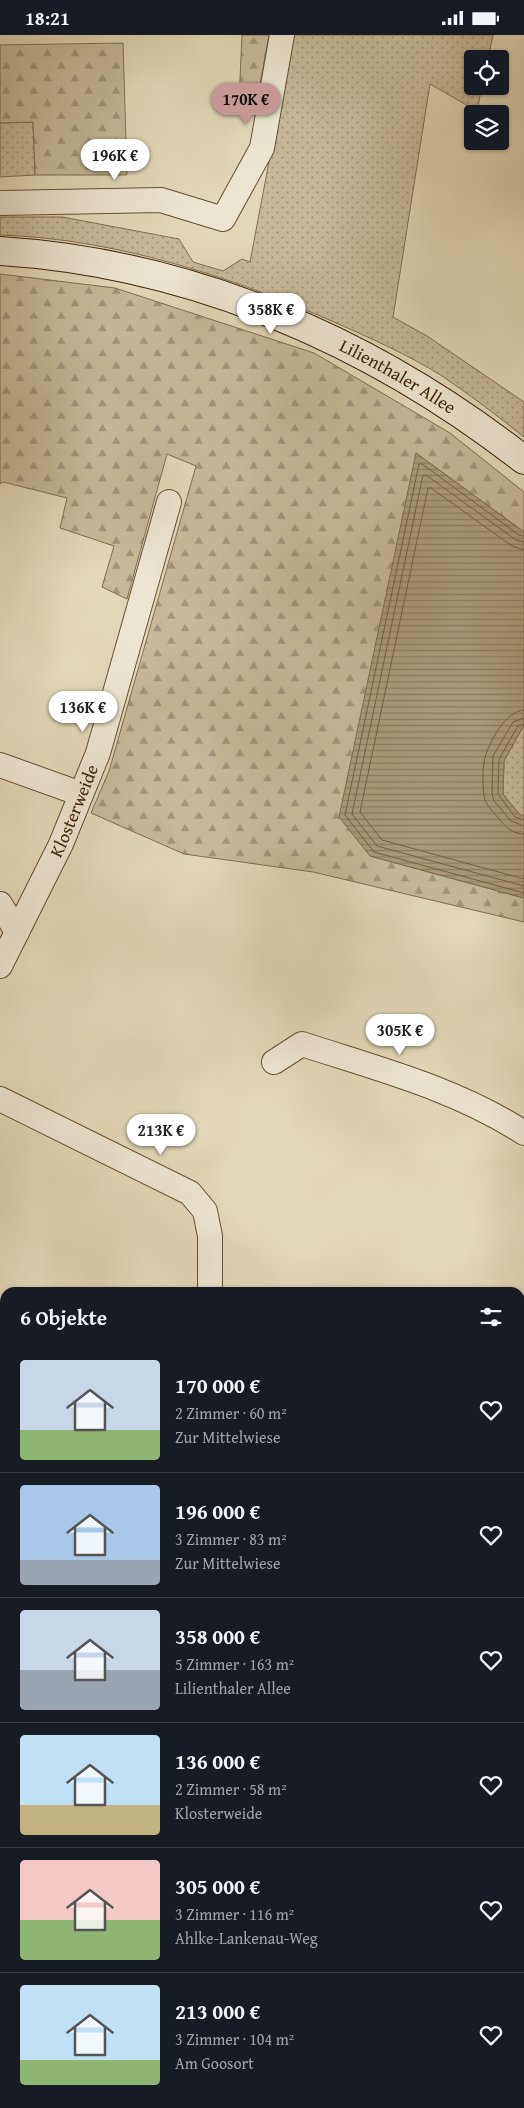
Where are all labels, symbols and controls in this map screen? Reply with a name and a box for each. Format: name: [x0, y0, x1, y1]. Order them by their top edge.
text: 18:21: [25, 4, 70, 32]
map controls: [464, 50, 509, 150]
button: locate: [464, 50, 509, 95]
pin: 170K €: [205, 83, 287, 125]
text: 170K €: [223, 87, 269, 111]
button: layers: [464, 105, 509, 150]
pin: 196K €: [74, 139, 156, 181]
text: 196K €: [92, 143, 138, 167]
pin: 358K €: [230, 293, 312, 335]
text: 358K €: [248, 297, 294, 321]
street label: Lilienthaler Allee: [335, 332, 462, 420]
pin: 136K €: [42, 691, 124, 733]
text: 136K €: [60, 695, 106, 719]
street label: Klosterweide: [42, 760, 105, 862]
pin: 305K €: [359, 1013, 441, 1056]
text: 305K €: [377, 1018, 423, 1042]
pin: 213K €: [120, 1113, 202, 1156]
text: 213K €: [138, 1118, 184, 1142]
text: 6 Objekte: [20, 1302, 107, 1333]
icon: filters: [477, 1303, 505, 1331]
text: 170 000 €: [175, 1370, 260, 1401]
icon: home: [60, 1380, 120, 1440]
icon: heart: [477, 1396, 505, 1424]
text: 2 Zimmer · 60 m²: [175, 1401, 287, 1425]
text: Zur Mittelwiese: [175, 1425, 280, 1449]
text: 196 000 €: [175, 1496, 260, 1527]
icon: home: [60, 1505, 120, 1565]
icon: heart: [477, 1521, 505, 1549]
text: 3 Zimmer · 83 m²: [175, 1527, 287, 1551]
text: Zur Mittelwiese: [175, 1551, 280, 1575]
text: 358 000 €: [175, 1621, 260, 1652]
icon: home: [60, 1630, 120, 1690]
icon: heart: [477, 1646, 505, 1674]
text: 5 Zimmer · 163 m²: [175, 1652, 294, 1676]
text: Lilienthaler Allee: [175, 1676, 291, 1700]
text: 136 000 €: [175, 1746, 260, 1777]
icon: home: [60, 1755, 120, 1815]
icon: heart: [477, 1771, 505, 1799]
text: 2 Zimmer · 58 m²: [175, 1777, 287, 1801]
text: Klosterweide: [175, 1801, 262, 1825]
text: 305 000 €: [175, 1871, 260, 1902]
icon: home: [60, 1880, 120, 1940]
icon: heart: [477, 1896, 505, 1924]
text: 3 Zimmer · 116 m²: [175, 1902, 294, 1926]
text: Ahlke-Lankenau-Weg: [175, 1926, 318, 1950]
text: 213 000 €: [175, 1996, 260, 2027]
icon: home: [60, 2005, 120, 2065]
icon: heart: [477, 2021, 505, 2049]
text: 3 Zimmer · 104 m²: [175, 2027, 294, 2051]
text: Am Goosort: [175, 2051, 254, 2075]

